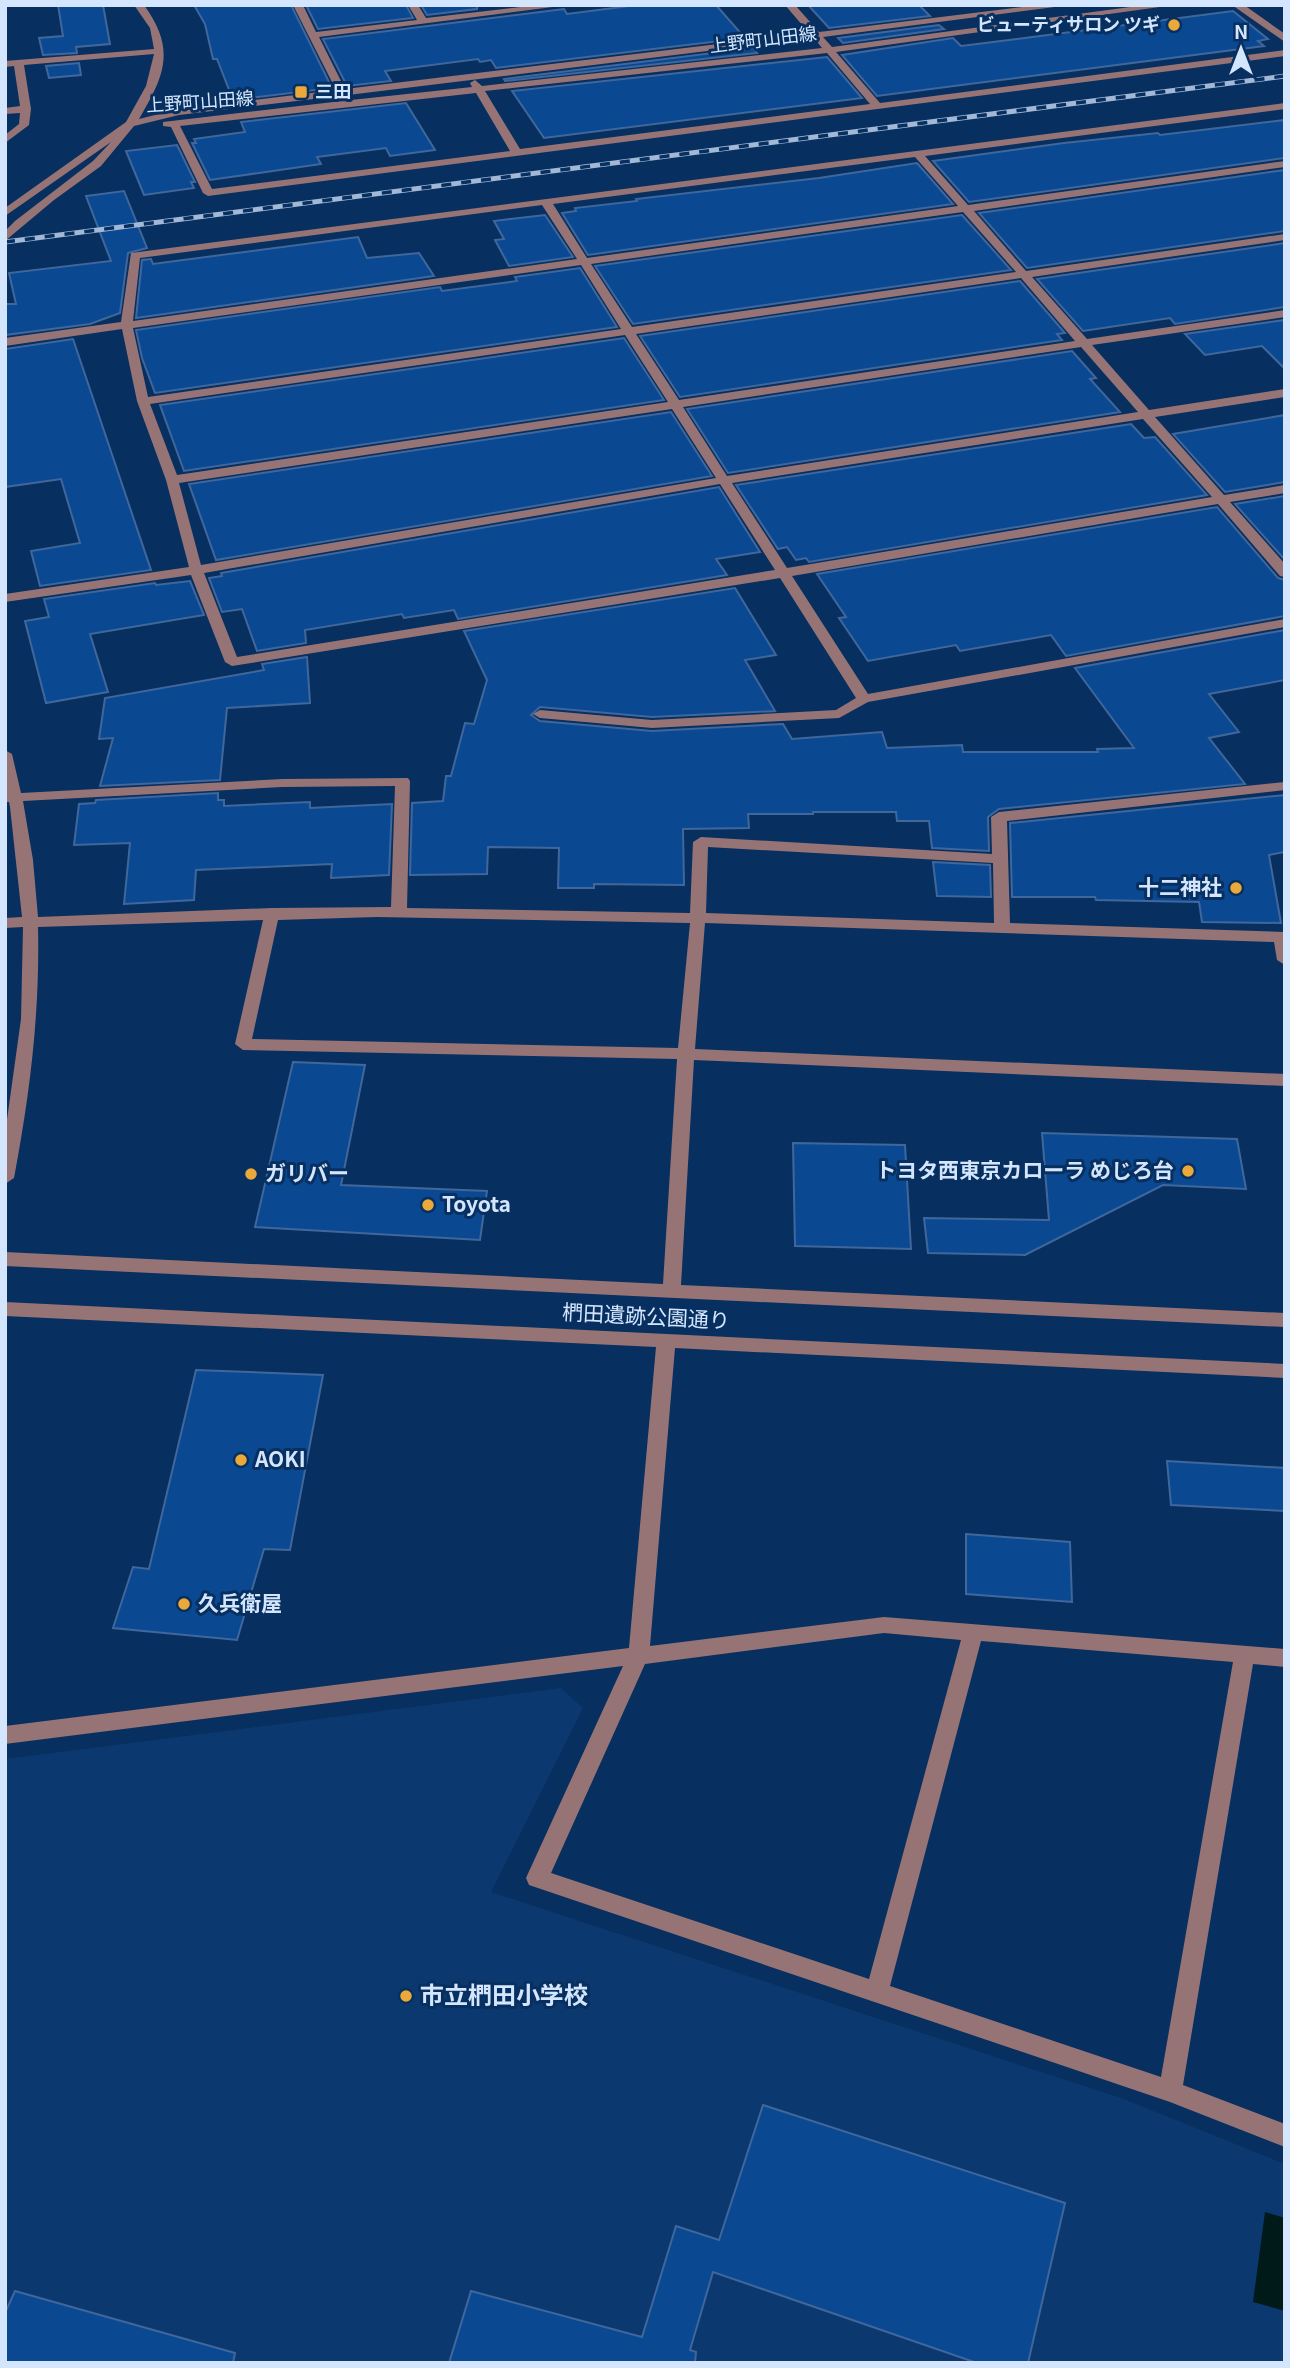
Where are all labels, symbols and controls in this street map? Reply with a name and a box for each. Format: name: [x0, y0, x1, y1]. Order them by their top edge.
place label: ビューティサロン ツギ: [977, 10, 1160, 36]
north arrow: [1206, 14, 1276, 84]
marker: ビューティサロン ツギ: [1166, 17, 1182, 33]
text: N: [1234, 17, 1248, 44]
street label: 上野町山田線: [708, 19, 818, 57]
place label: 三田: [315, 77, 351, 103]
street label: 上野町山田線: [145, 83, 255, 117]
marker: 三田: [293, 84, 309, 100]
place label: 十二神社: [1138, 871, 1222, 901]
marker: 十二神社: [1228, 880, 1244, 896]
place label: トヨタ西東京カローラ めじろ台: [875, 1154, 1174, 1184]
place label: ガリバー: [265, 1157, 349, 1187]
marker: トヨタ西東京カローラ めじろ台: [1180, 1163, 1196, 1179]
marker: ガリバー: [243, 1166, 259, 1182]
place label: Toyota: [442, 1188, 511, 1218]
marker: Toyota: [420, 1197, 436, 1213]
street label: 椚田遺跡公園通り: [561, 1296, 731, 1334]
place label: AOKI: [254, 1443, 306, 1473]
marker: AOKI: [233, 1452, 249, 1468]
place label: 久兵衛屋: [198, 1587, 282, 1617]
marker: 久兵衛屋: [176, 1596, 192, 1612]
place label: 市立椚田小学校: [420, 1976, 588, 2011]
marker: 市立椚田小学校: [398, 1988, 414, 2004]

